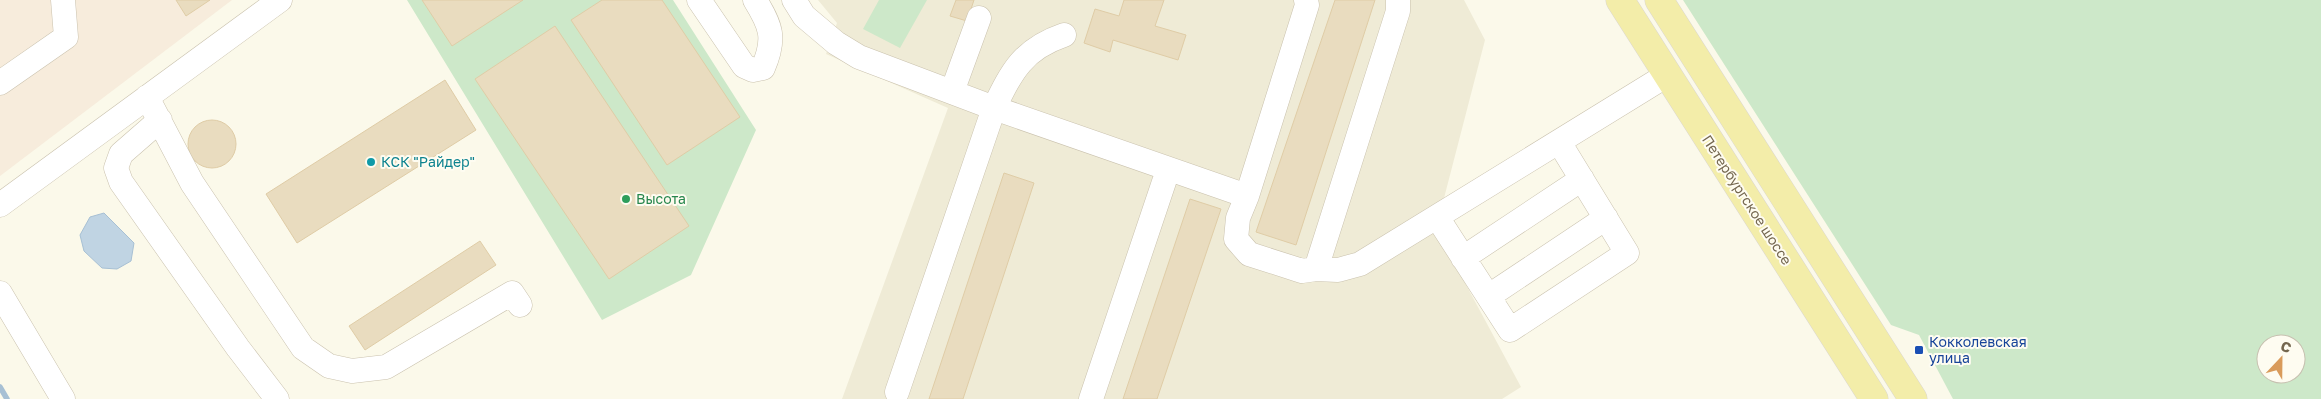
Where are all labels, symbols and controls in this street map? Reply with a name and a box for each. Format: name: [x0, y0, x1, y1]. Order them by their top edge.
street label: Петербургское шоссе: [1699, 132, 1796, 268]
place label: КСК "Райдер": [381, 153, 475, 170]
marker: КСК "Райдер": [365, 156, 377, 168]
place label: Высота: [636, 190, 686, 207]
marker: Высота: [620, 193, 632, 205]
place label: Кокколевская улица: [1929, 333, 2027, 366]
north arrow: [2256, 334, 2306, 384]
text: С: [2278, 337, 2294, 356]
marker: Кокколевская улица: [1913, 344, 1925, 356]

